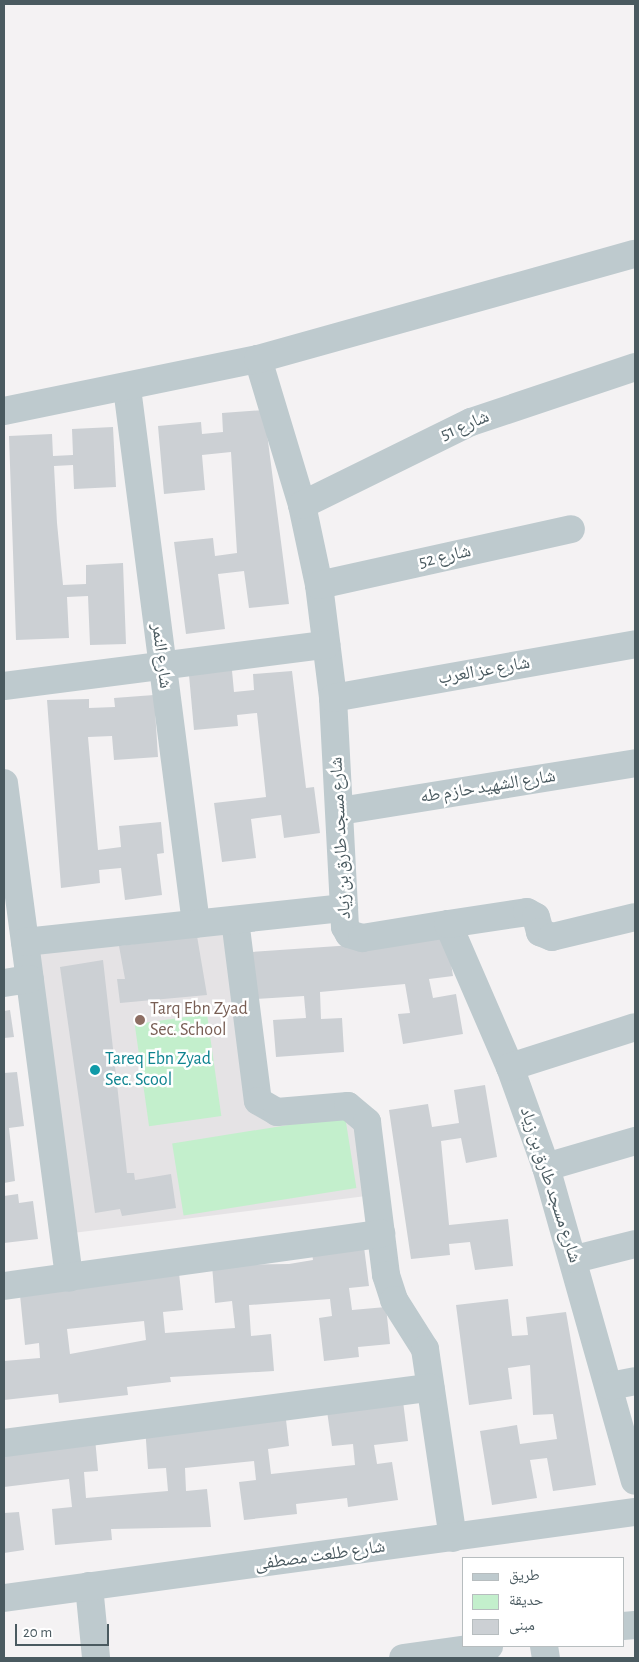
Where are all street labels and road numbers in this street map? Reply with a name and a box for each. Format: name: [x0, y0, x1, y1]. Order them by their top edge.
street label: شارع 51: [437, 406, 493, 446]
street label: شارع 52: [417, 541, 473, 573]
street label: شارع النمر: [146, 622, 176, 690]
street label: شارع عز العرب: [436, 652, 532, 690]
street label: شارع مسجد طارق بن زياد: [326, 756, 356, 920]
street label: شارع الشهيد حازم طه: [419, 766, 557, 808]
street label: شارع مسجد طارق بن زياد: [515, 1104, 585, 1266]
street label: شارع طلعت مصطفى: [253, 1536, 387, 1576]

